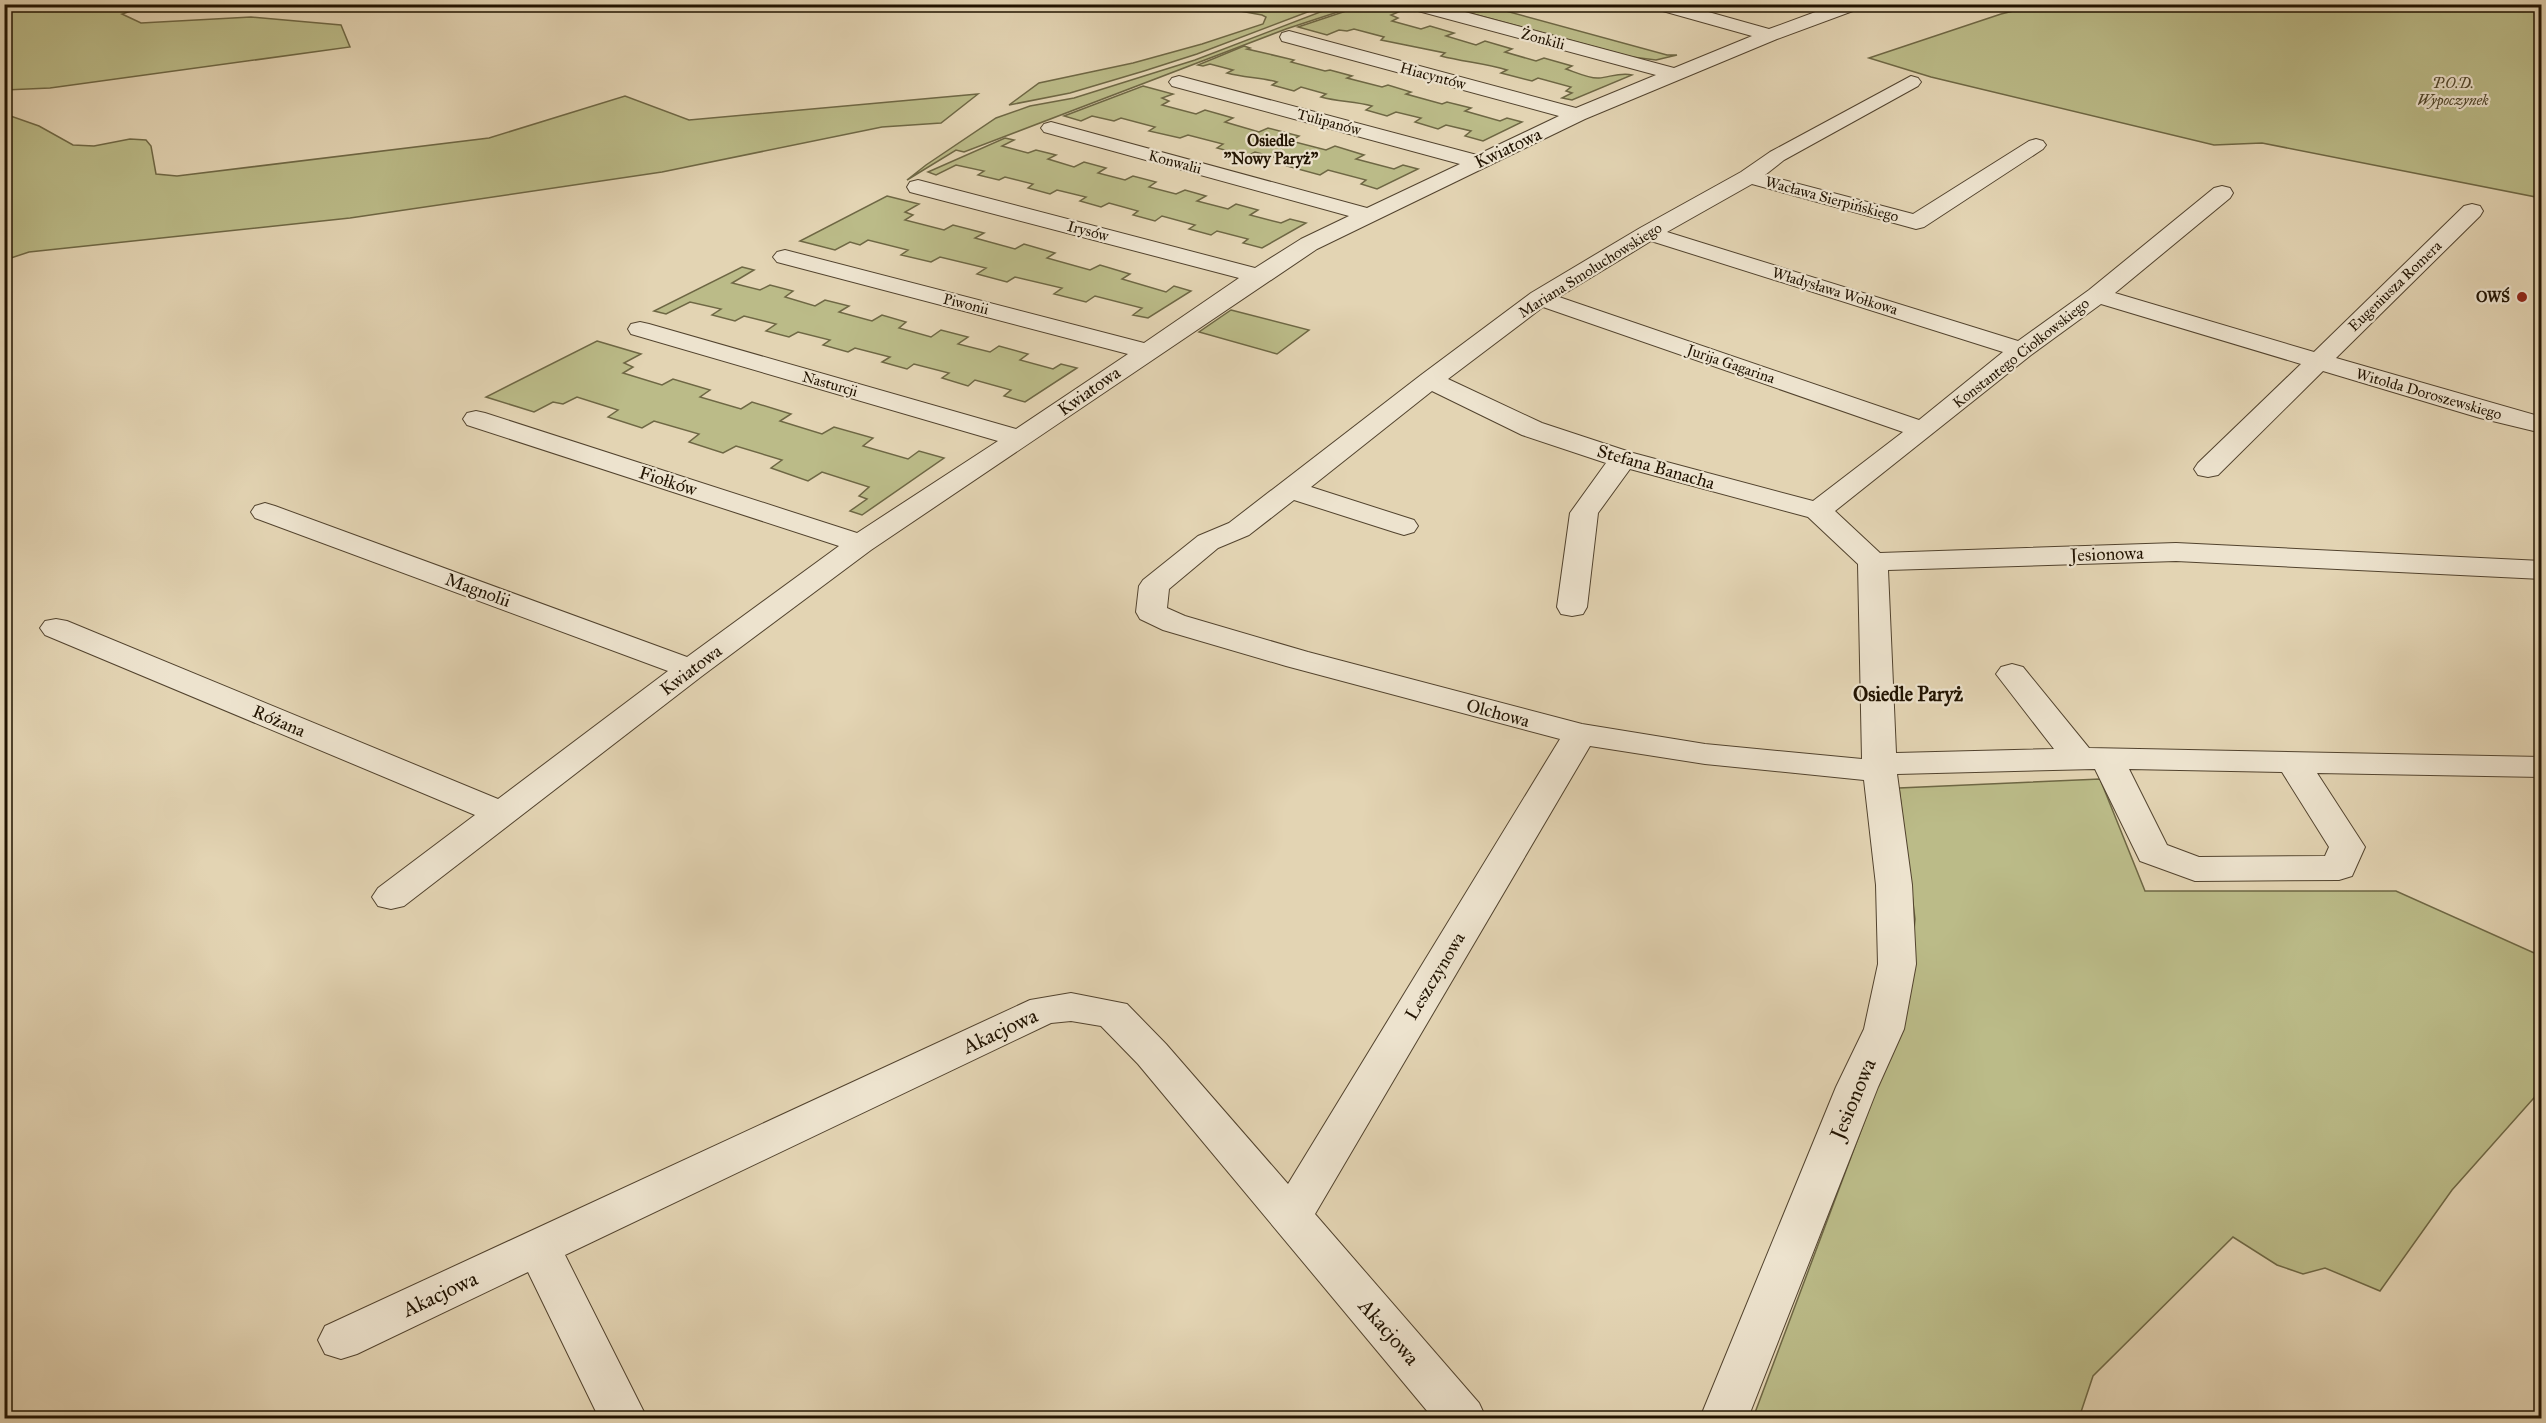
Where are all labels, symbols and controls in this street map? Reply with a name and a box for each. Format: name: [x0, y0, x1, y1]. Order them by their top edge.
street label: Żonkili: [1519, 25, 1567, 53]
street label: Hiacyntów: [1398, 59, 1468, 93]
park label: P.O.D. Wypoczynek: [2417, 74, 2489, 110]
street label: Tulipanów: [1295, 105, 1363, 139]
street label: Kwiatowa: [1471, 123, 1545, 173]
district label: Osiedle "Nowy Paryż": [1224, 131, 1319, 169]
street label: Konwalii: [1146, 146, 1204, 178]
street label: Wacława Sierpińskiego: [1763, 173, 1901, 226]
street label: Irysów: [1065, 217, 1111, 245]
street label: Mariana Smoluchowskiego: [1515, 218, 1665, 322]
street label: Eugeniusza Romera: [2345, 236, 2446, 335]
street label: Władysława Wołkowa: [1770, 263, 1901, 319]
place label: OWŚ: [2476, 286, 2510, 306]
street label: Piwonii: [941, 290, 991, 318]
marker: OWŚ: [2515, 290, 2529, 304]
street label: Konstantego Ciołkowskiego: [1949, 294, 2093, 412]
street label: Jurija Gagarina: [1683, 340, 1778, 389]
street label: Kwiatowa: [1053, 361, 1125, 420]
street label: Witolda Doroszewskiego: [2354, 365, 2504, 424]
street label: Nasturcji: [800, 367, 860, 401]
street label: Stefana Banacha: [1595, 440, 1718, 494]
street label: Fiołków: [636, 461, 700, 501]
street label: Jesionowa: [2068, 542, 2144, 567]
street label: Magnolii: [442, 568, 514, 613]
street label: Kwiatowa: [656, 640, 726, 700]
district label: Osiedle Paryż: [1853, 682, 1964, 707]
street label: Olchowa: [1464, 694, 1532, 732]
street label: Różana: [249, 700, 309, 742]
street label: Leszczynowa: [1400, 928, 1470, 1024]
street label: Akacjowa: [957, 1002, 1042, 1060]
street label: Jesionowa: [1824, 1054, 1882, 1145]
street label: Akacjowa: [397, 1265, 482, 1323]
street label: Akacjowa: [1352, 1293, 1425, 1371]

